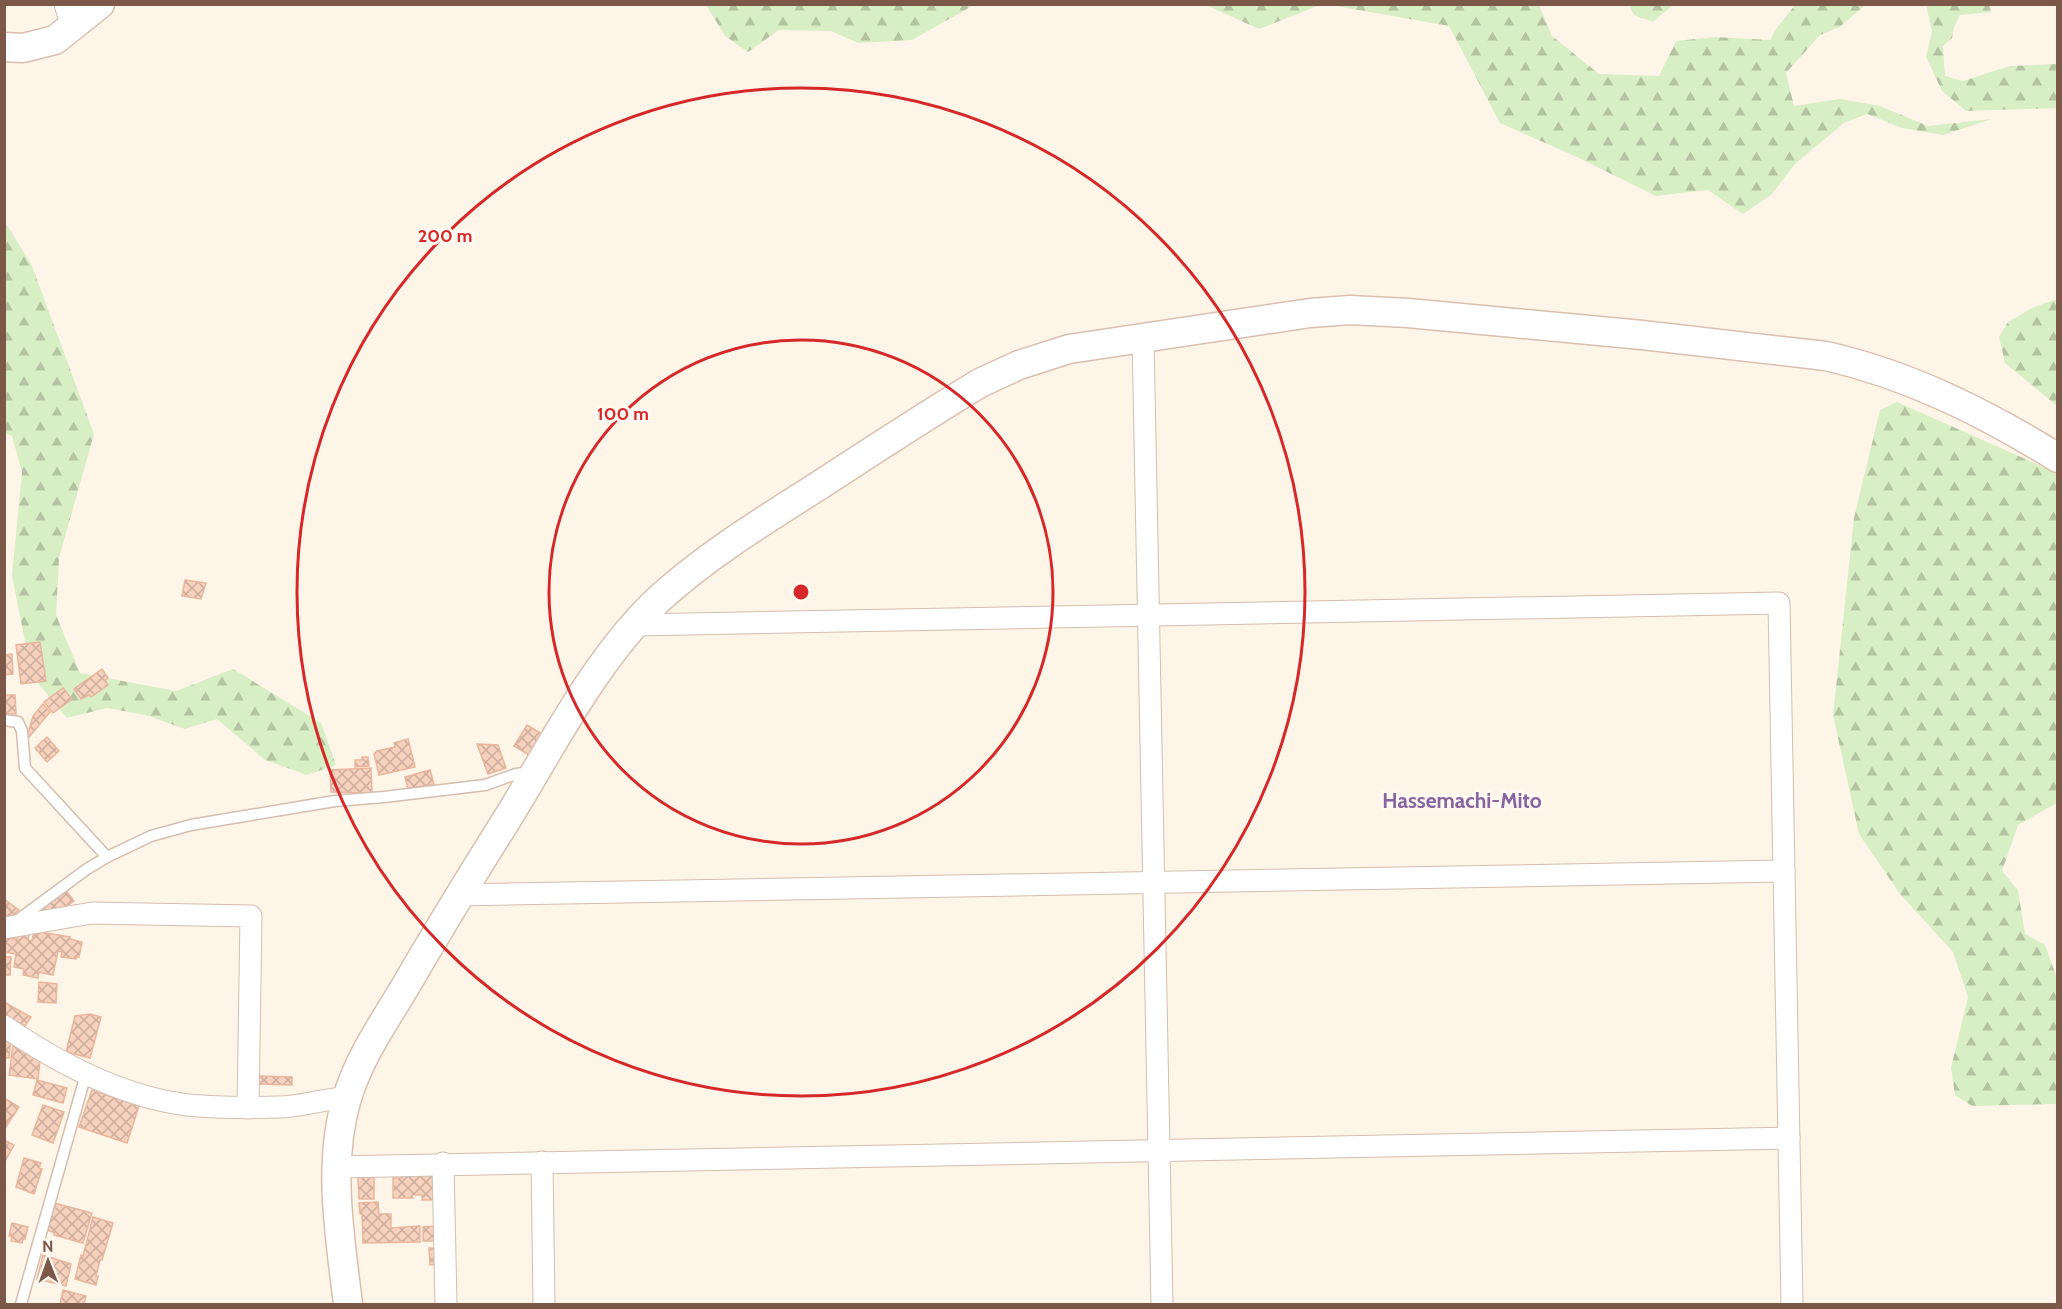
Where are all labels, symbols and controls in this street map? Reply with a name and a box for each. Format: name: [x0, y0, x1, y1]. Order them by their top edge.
text: 200 m: [418, 225, 472, 247]
text: 100 m: [597, 403, 649, 425]
centre of rings: [791, 582, 811, 602]
district label: Hassemachi-Mito: [1382, 788, 1542, 813]
north arrow: [18, 1231, 78, 1291]
text: N: [42, 1237, 54, 1256]

